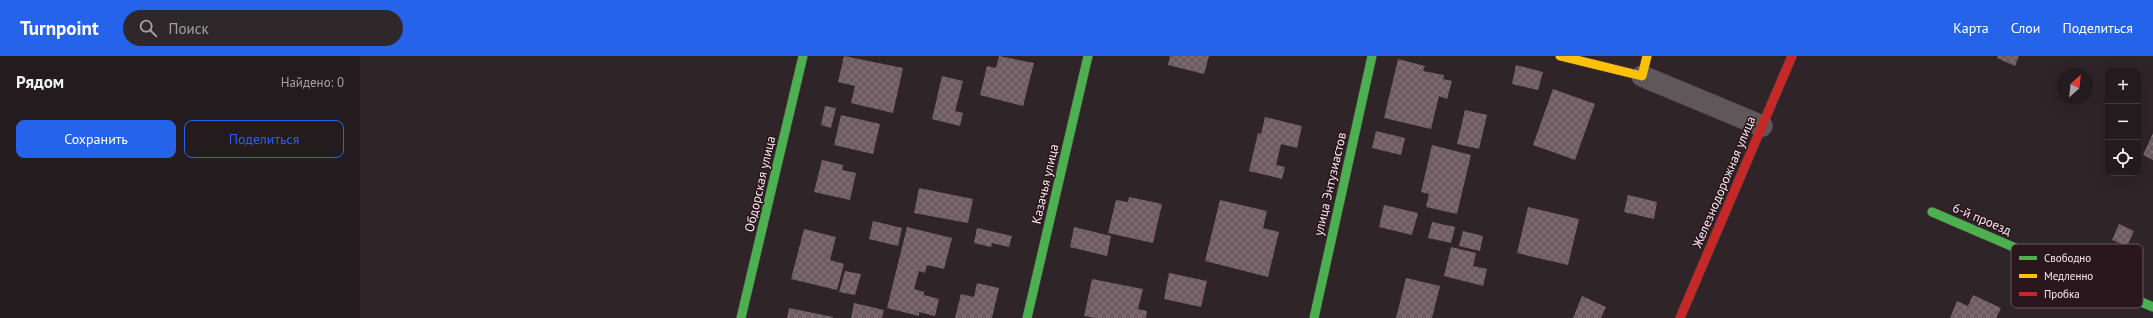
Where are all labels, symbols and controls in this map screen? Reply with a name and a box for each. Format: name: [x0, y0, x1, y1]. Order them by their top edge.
search box: [123, 10, 403, 46]
text: Turnpoint: [20, 16, 99, 40]
icon: search: [137, 17, 159, 39]
text: Поиск: [169, 19, 209, 38]
text: Карта: [1953, 19, 1989, 37]
text: Слои: [2011, 19, 2040, 37]
text: Поделиться: [2062, 19, 2133, 37]
north arrow: [2057, 68, 2093, 104]
map controls: [2105, 68, 2141, 176]
button: +: [2105, 68, 2141, 104]
text: Рядом: [16, 71, 64, 93]
text: Найдено: 0: [281, 74, 344, 91]
button: −: [2105, 104, 2141, 140]
street label: Железнодорожная улица: [1688, 113, 1760, 252]
button: Сохранить: [16, 120, 176, 158]
button: Поделиться: [184, 120, 344, 158]
street label: улица Энтузиастов: [1310, 131, 1350, 237]
street label: Обдорская улица: [741, 134, 779, 234]
button: locate: [2105, 140, 2141, 176]
street label: Казачья улица: [1028, 142, 1062, 226]
street label: 6-й проезд: [1950, 199, 2014, 239]
legend: [2011, 244, 2143, 308]
text: Свободно: [2044, 251, 2091, 265]
text: Медленно: [2044, 269, 2093, 283]
text: Пробка: [2044, 287, 2080, 301]

